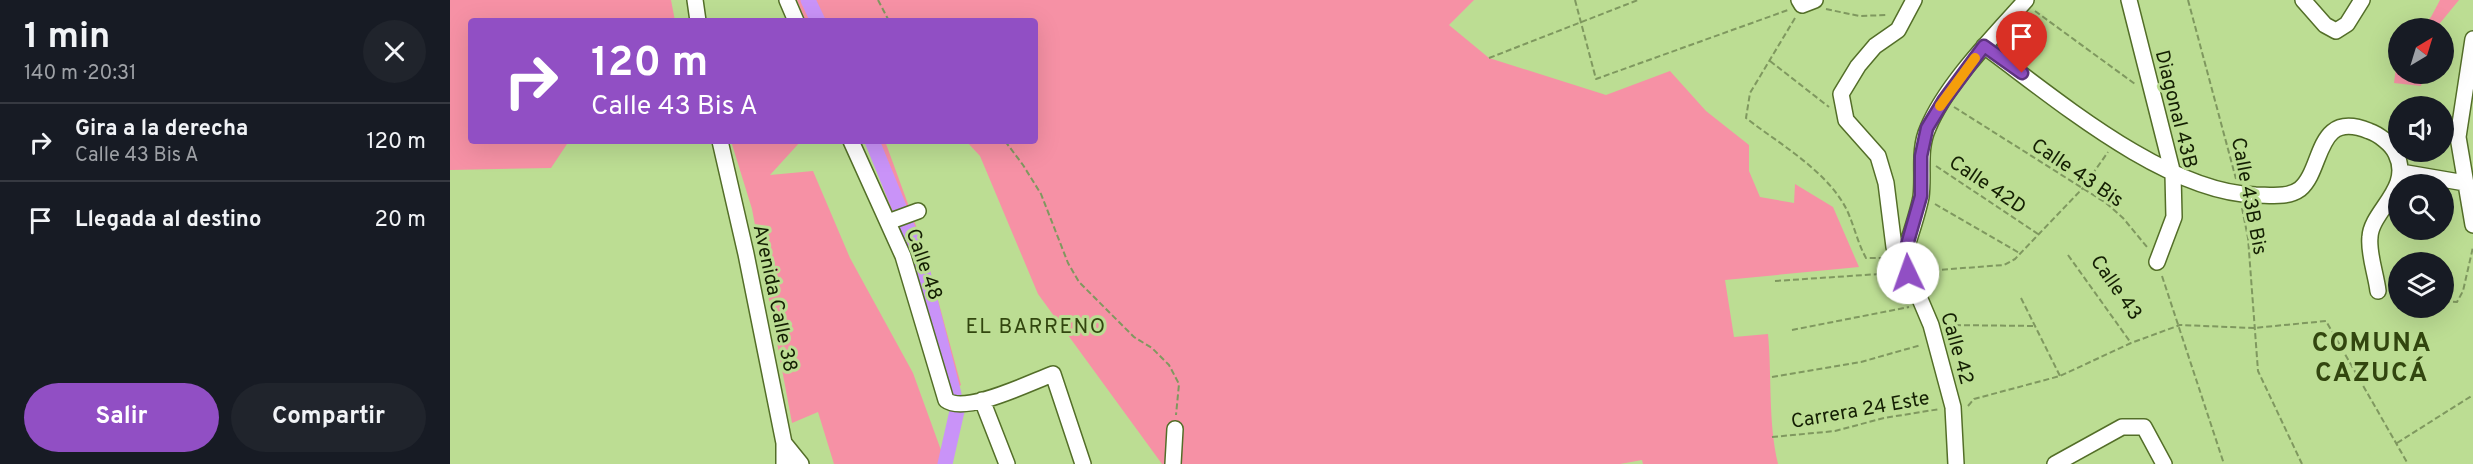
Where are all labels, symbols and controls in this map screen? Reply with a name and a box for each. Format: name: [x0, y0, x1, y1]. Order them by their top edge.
pin: [1996, 11, 2047, 73]
text: 1 min: [24, 15, 110, 61]
north arrow: [2388, 18, 2454, 84]
map controls: [2388, 18, 2454, 318]
button: close: [363, 20, 426, 83]
icon: arrive: [2005, 20, 2038, 53]
text: 120 m: [591, 38, 708, 91]
icon: right: [492, 42, 570, 120]
street label: Diagonal 43B: [2148, 48, 2202, 171]
text: 140 m · 20:31: [24, 61, 136, 87]
text: Calle 43 Bis A: [591, 90, 758, 124]
button: sound: [2388, 96, 2454, 162]
text: Gira a la derecha: [75, 116, 248, 143]
icon: right: [24, 126, 57, 159]
text: 120 m: [366, 129, 426, 156]
street label: Calle 43 Bis: [2026, 133, 2128, 214]
street label: Calle 43B Bis: [2224, 135, 2272, 257]
text: Calle 43 Bis A: [75, 143, 199, 169]
street label: Calle 42D: [1943, 150, 2031, 221]
button: search: [2388, 174, 2454, 240]
icon: arrive: [24, 204, 57, 237]
text: Llegada al destino: [75, 207, 261, 234]
text: 20 m: [375, 207, 426, 234]
street label: Avenida Calle 38: [746, 222, 802, 375]
street label: Calle 48: [899, 225, 947, 304]
position arrow: [1876, 241, 1940, 305]
street label: Calle 43: [2084, 250, 2147, 326]
button: layers: [2388, 252, 2454, 318]
street label: Calle 42: [1933, 309, 1979, 388]
district label: EL BARRENO: [965, 314, 1107, 341]
district label: COMUNA CAZUCÁ: [2312, 328, 2432, 391]
button: Salir: [24, 383, 219, 452]
button: Compartir: [231, 383, 426, 452]
street label: Carrera 24 Este: [1789, 386, 1932, 436]

